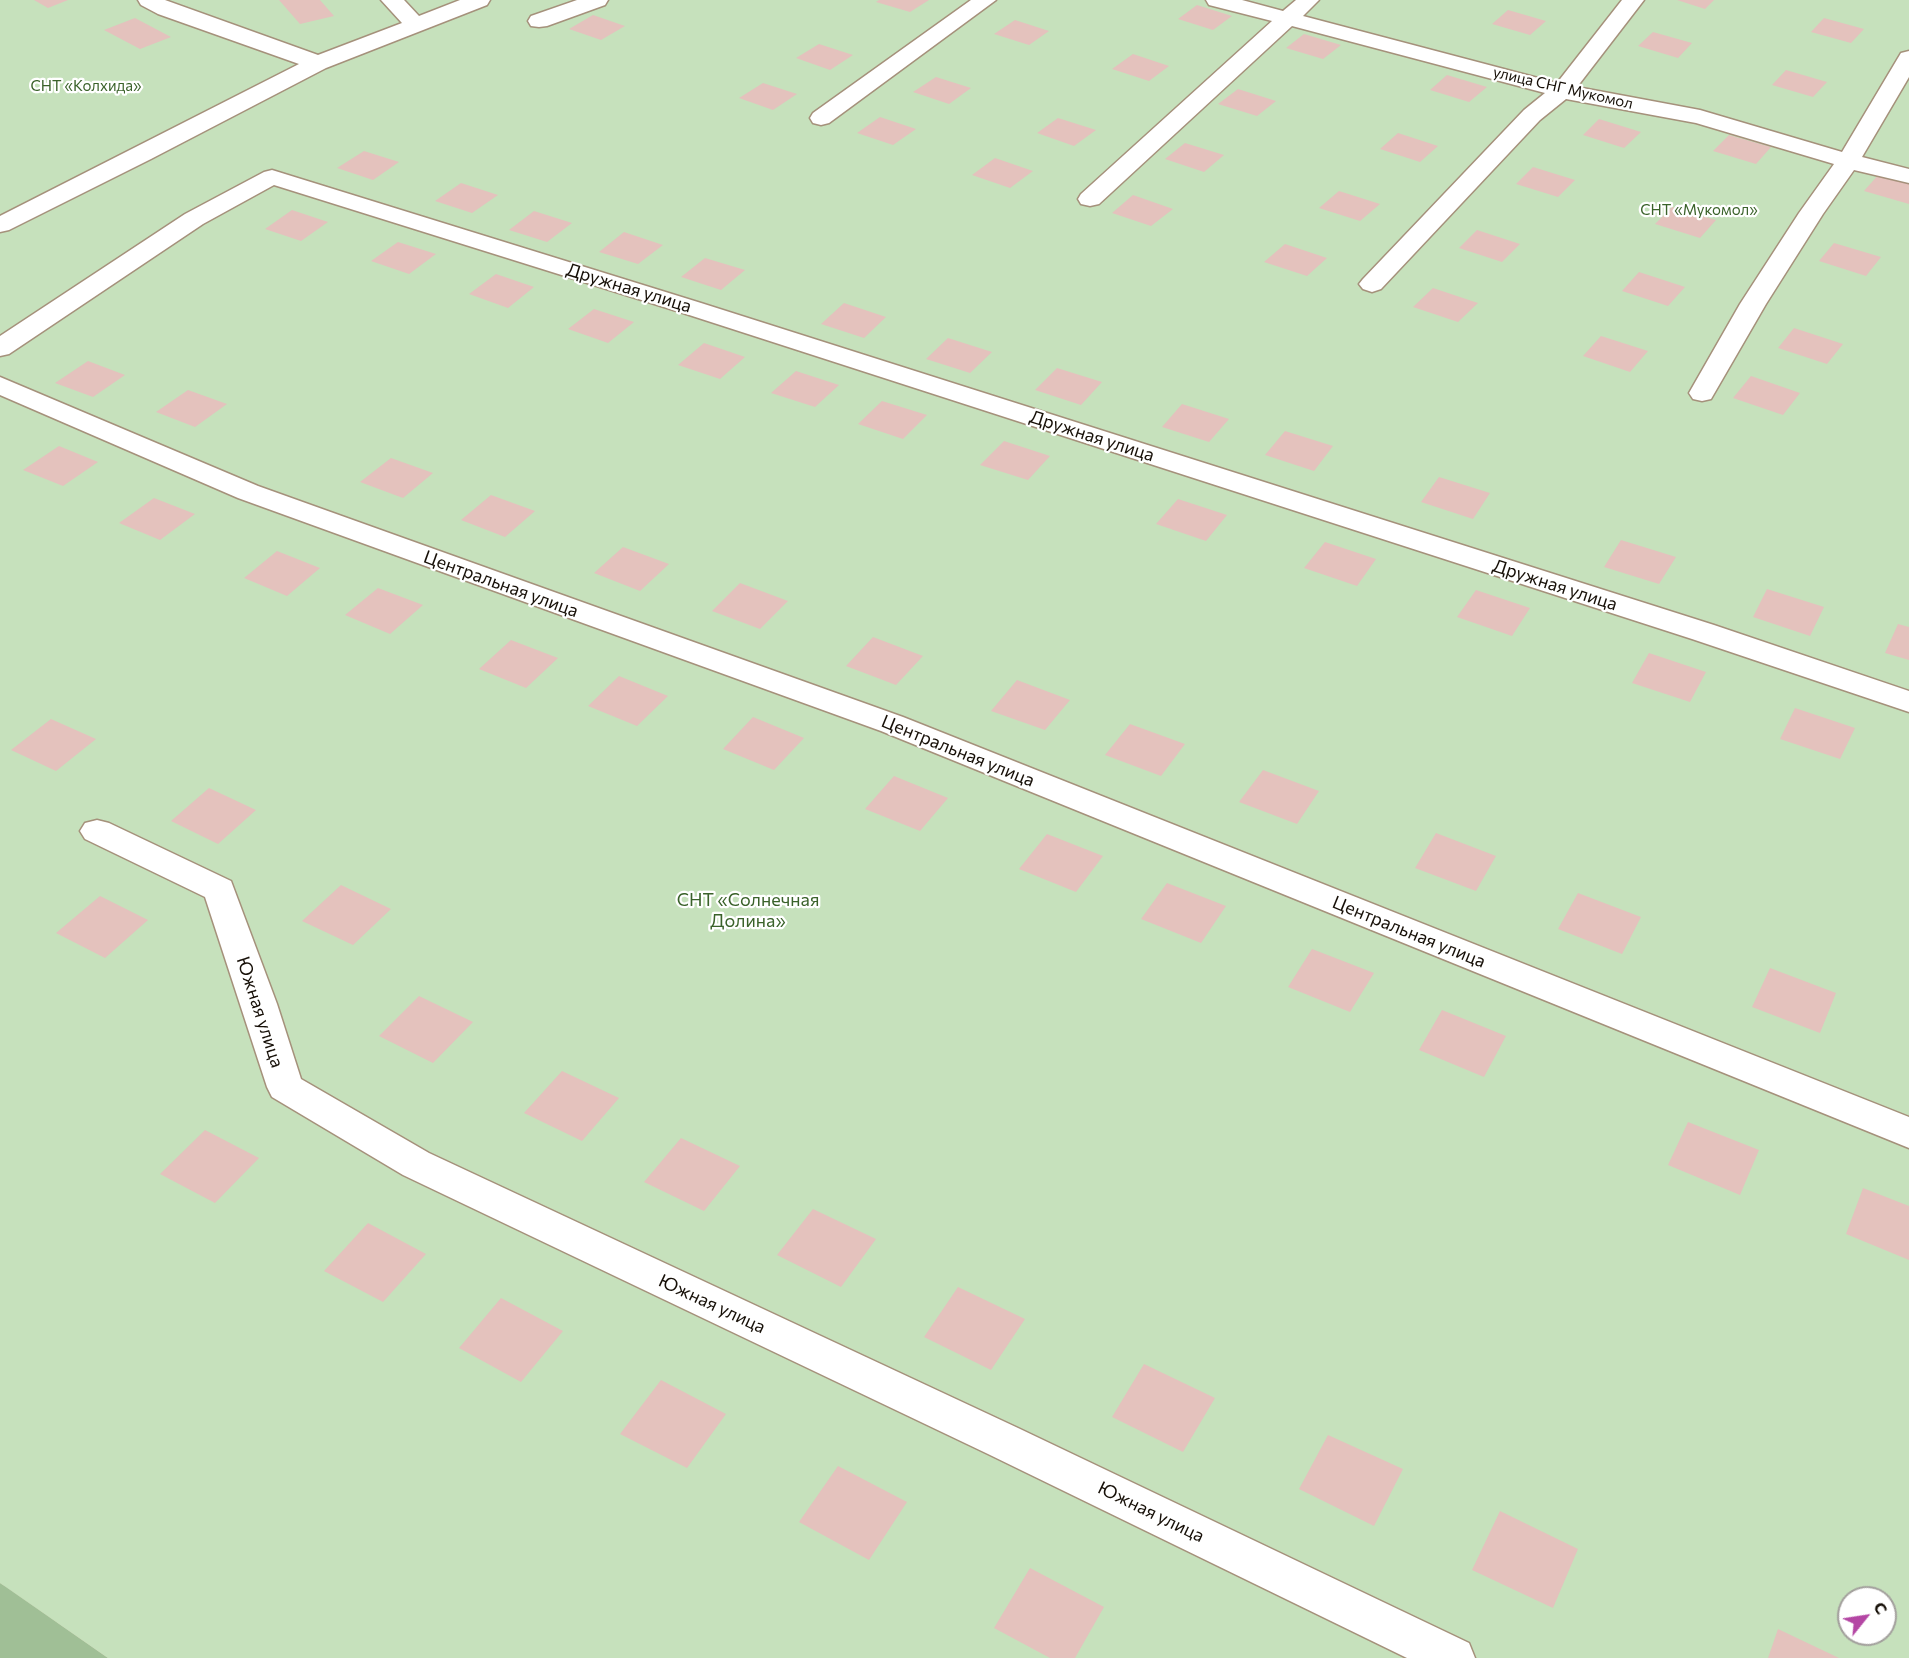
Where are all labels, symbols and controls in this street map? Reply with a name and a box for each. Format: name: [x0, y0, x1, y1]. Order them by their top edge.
street label: улица СНГ Мукомол: [1491, 63, 1635, 113]
park label: СНТ «Колхида»: [30, 77, 142, 95]
park label: СНТ «Мукомол»: [1640, 201, 1758, 219]
street label: Дружная улица: [564, 259, 694, 317]
street label: Дружная улица: [1027, 406, 1157, 466]
street label: Центральная улица: [421, 546, 581, 622]
street label: Дружная улица: [1490, 555, 1620, 615]
street label: Центральная улица: [878, 710, 1038, 792]
park label: СНТ «Солнечная Долина»: [677, 889, 819, 932]
street label: Центральная улица: [1329, 891, 1489, 973]
street label: Южная улица: [232, 954, 288, 1070]
street label: Южная улица: [655, 1270, 769, 1338]
street label: Южная улица: [1094, 1477, 1208, 1547]
north arrow: [1837, 1586, 1897, 1646]
text: С: [1870, 1598, 1892, 1617]

